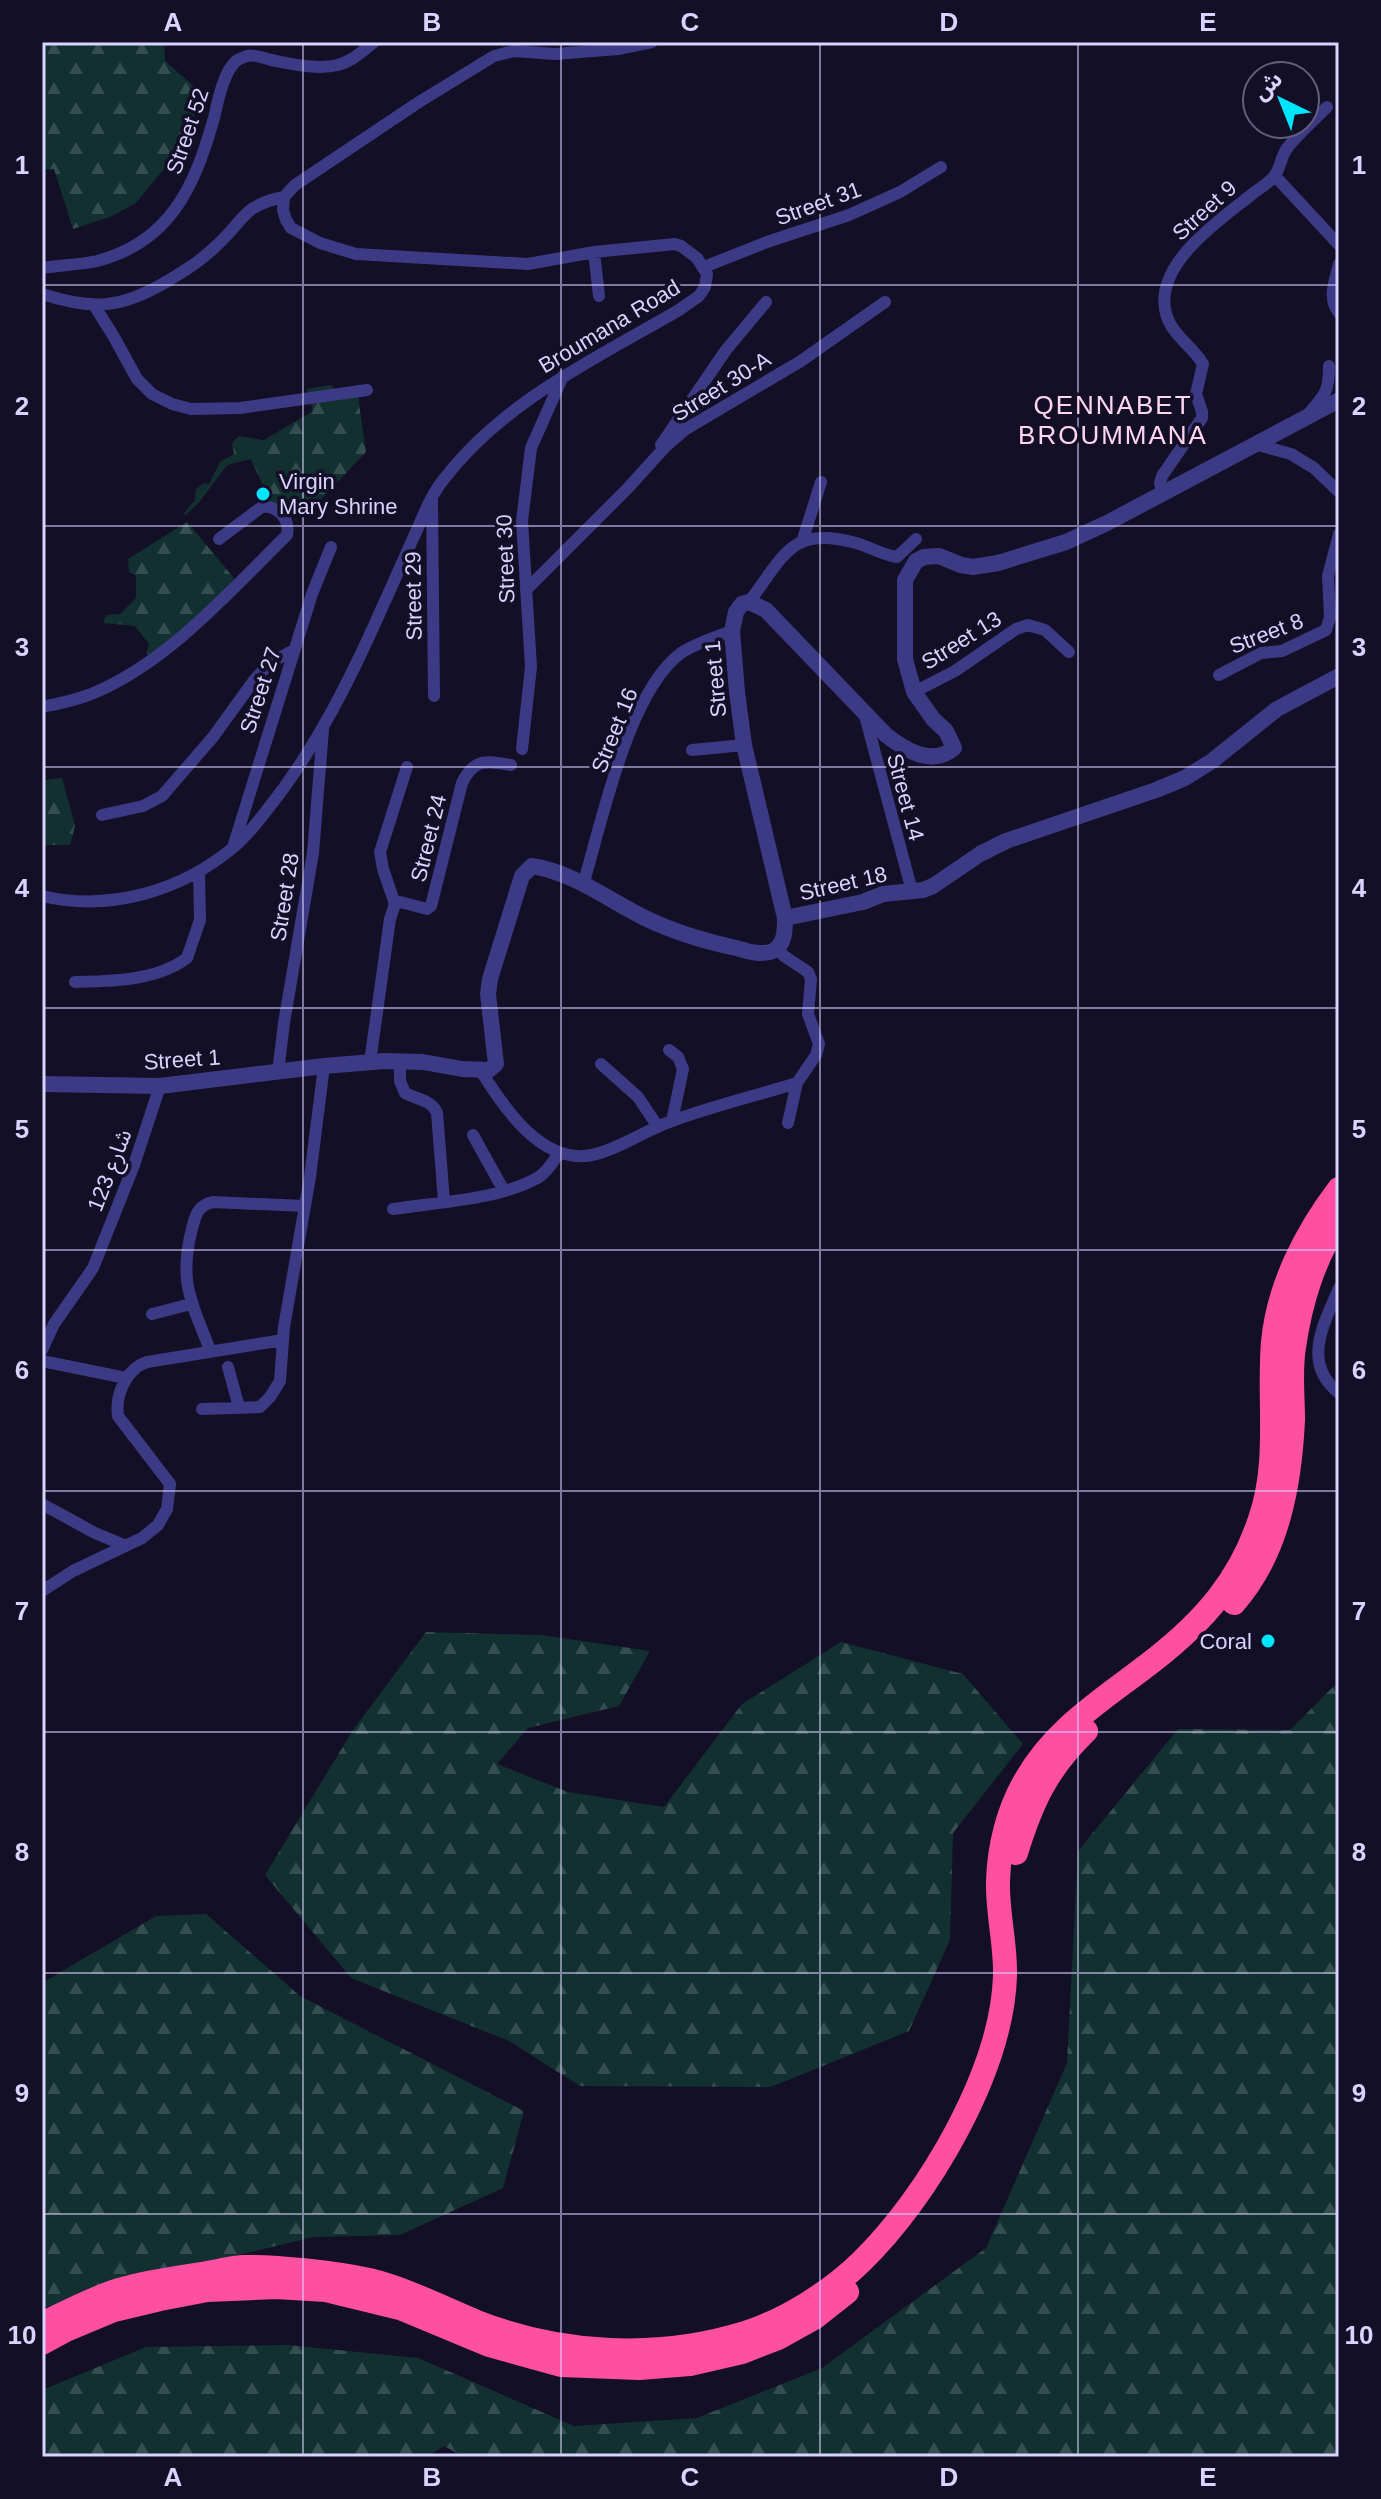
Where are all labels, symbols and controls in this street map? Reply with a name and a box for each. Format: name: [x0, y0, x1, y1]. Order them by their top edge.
text: A: [164, 7, 183, 37]
text: B: [423, 7, 441, 37]
text: C: [681, 7, 700, 37]
text: D: [940, 7, 958, 37]
text: E: [1199, 7, 1217, 37]
north arrow: [1241, 60, 1321, 140]
text: ش: [1248, 66, 1287, 105]
street label: Street 52: [161, 85, 214, 177]
text: 1: [15, 150, 29, 180]
text: 1: [1352, 150, 1366, 180]
street label: Street 9: [1167, 175, 1241, 245]
street label: Street 31: [772, 176, 864, 230]
street label: Broumana Road: [534, 274, 684, 378]
street label: Street 30-A: [667, 346, 775, 427]
district label: QENNABET BROUMMANA: [1018, 390, 1208, 450]
text: 2: [15, 391, 29, 421]
text: 2: [1352, 391, 1366, 421]
place label: Virgin Mary Shrine: [279, 469, 398, 519]
marker: Virgin Mary Shrine: [254, 485, 272, 503]
street label: Street 30: [491, 514, 520, 604]
street label: Street 29: [400, 551, 427, 641]
street label: Street 13: [917, 606, 1006, 675]
street label: Street 8: [1226, 608, 1307, 659]
text: 3: [15, 632, 29, 662]
text: 3: [1352, 632, 1366, 662]
street label: Street 1: [700, 639, 731, 718]
street label: Street 27: [235, 644, 286, 736]
street label: Street 16: [586, 684, 643, 776]
street label: Street 14: [882, 751, 929, 843]
street label: Street 24: [406, 792, 451, 884]
street label: Street 28: [265, 851, 304, 943]
street label: Street 18: [797, 861, 889, 906]
text: 4: [15, 873, 30, 903]
text: 4: [1352, 873, 1367, 903]
street label: Street 1: [143, 1044, 221, 1075]
text: 5: [15, 1114, 29, 1144]
text: 5: [1352, 1114, 1366, 1144]
street label: شارع 123: [82, 1126, 140, 1216]
text: 6: [15, 1355, 29, 1385]
text: 6: [1352, 1355, 1366, 1385]
text: 7: [15, 1596, 29, 1626]
text: 7: [1352, 1596, 1366, 1626]
place label: Coral: [1199, 1629, 1252, 1654]
marker: Coral: [1259, 1632, 1277, 1650]
text: 8: [15, 1837, 29, 1867]
text: 8: [1352, 1837, 1366, 1867]
text: 9: [15, 2078, 29, 2108]
text: 9: [1352, 2078, 1366, 2108]
text: 10: [8, 2320, 36, 2350]
text: 10: [1345, 2320, 1373, 2350]
text: A: [164, 2462, 183, 2492]
text: B: [423, 2462, 441, 2492]
text: C: [681, 2462, 700, 2492]
text: D: [940, 2462, 958, 2492]
text: E: [1199, 2462, 1217, 2492]

